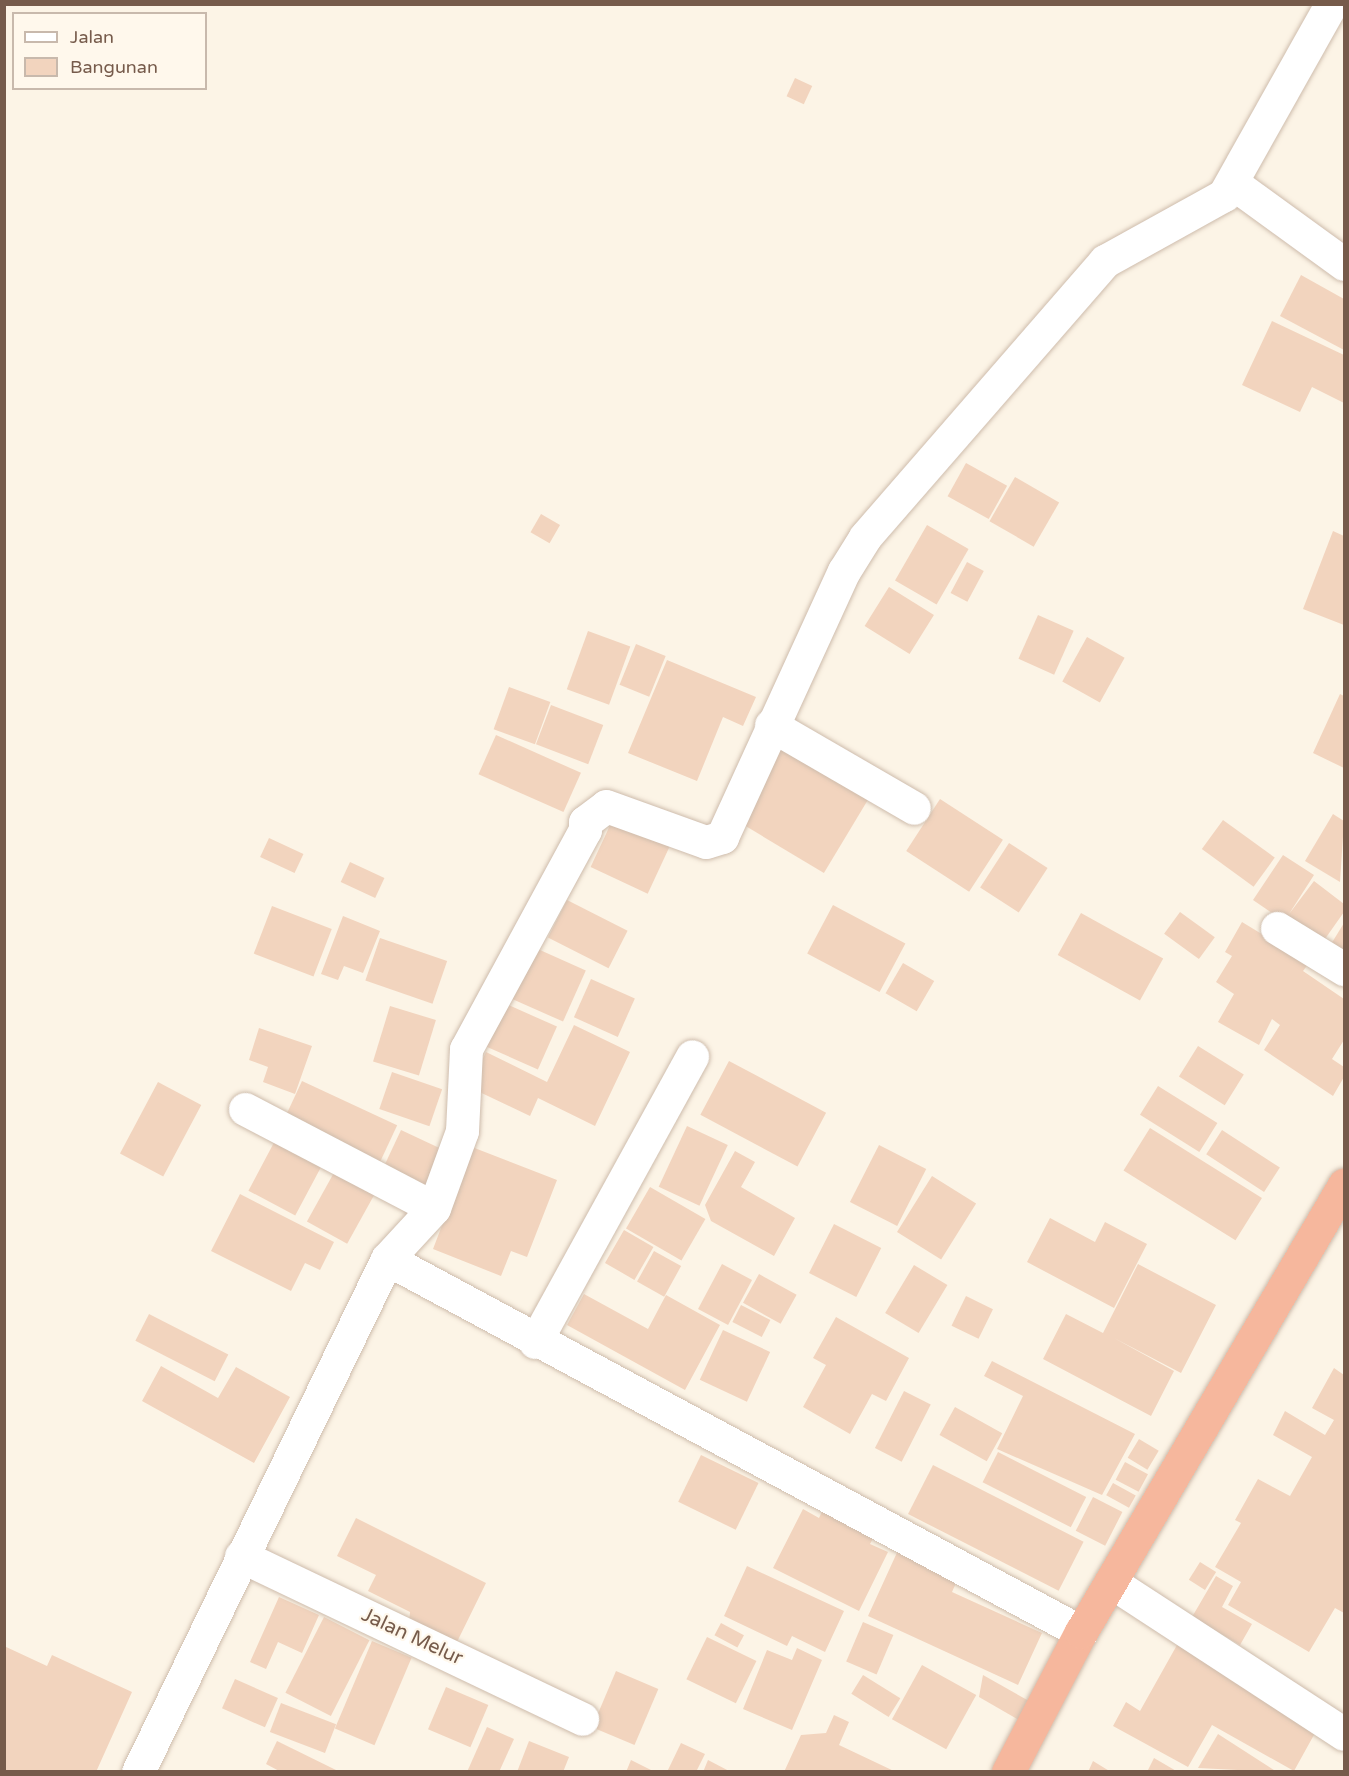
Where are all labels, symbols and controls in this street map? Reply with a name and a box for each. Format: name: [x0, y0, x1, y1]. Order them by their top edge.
legend: [12, 12, 207, 90]
text: Jalan: [70, 26, 114, 48]
text: Bangunan: [70, 56, 158, 78]
street label: Jalan Melur: [357, 1603, 467, 1671]

